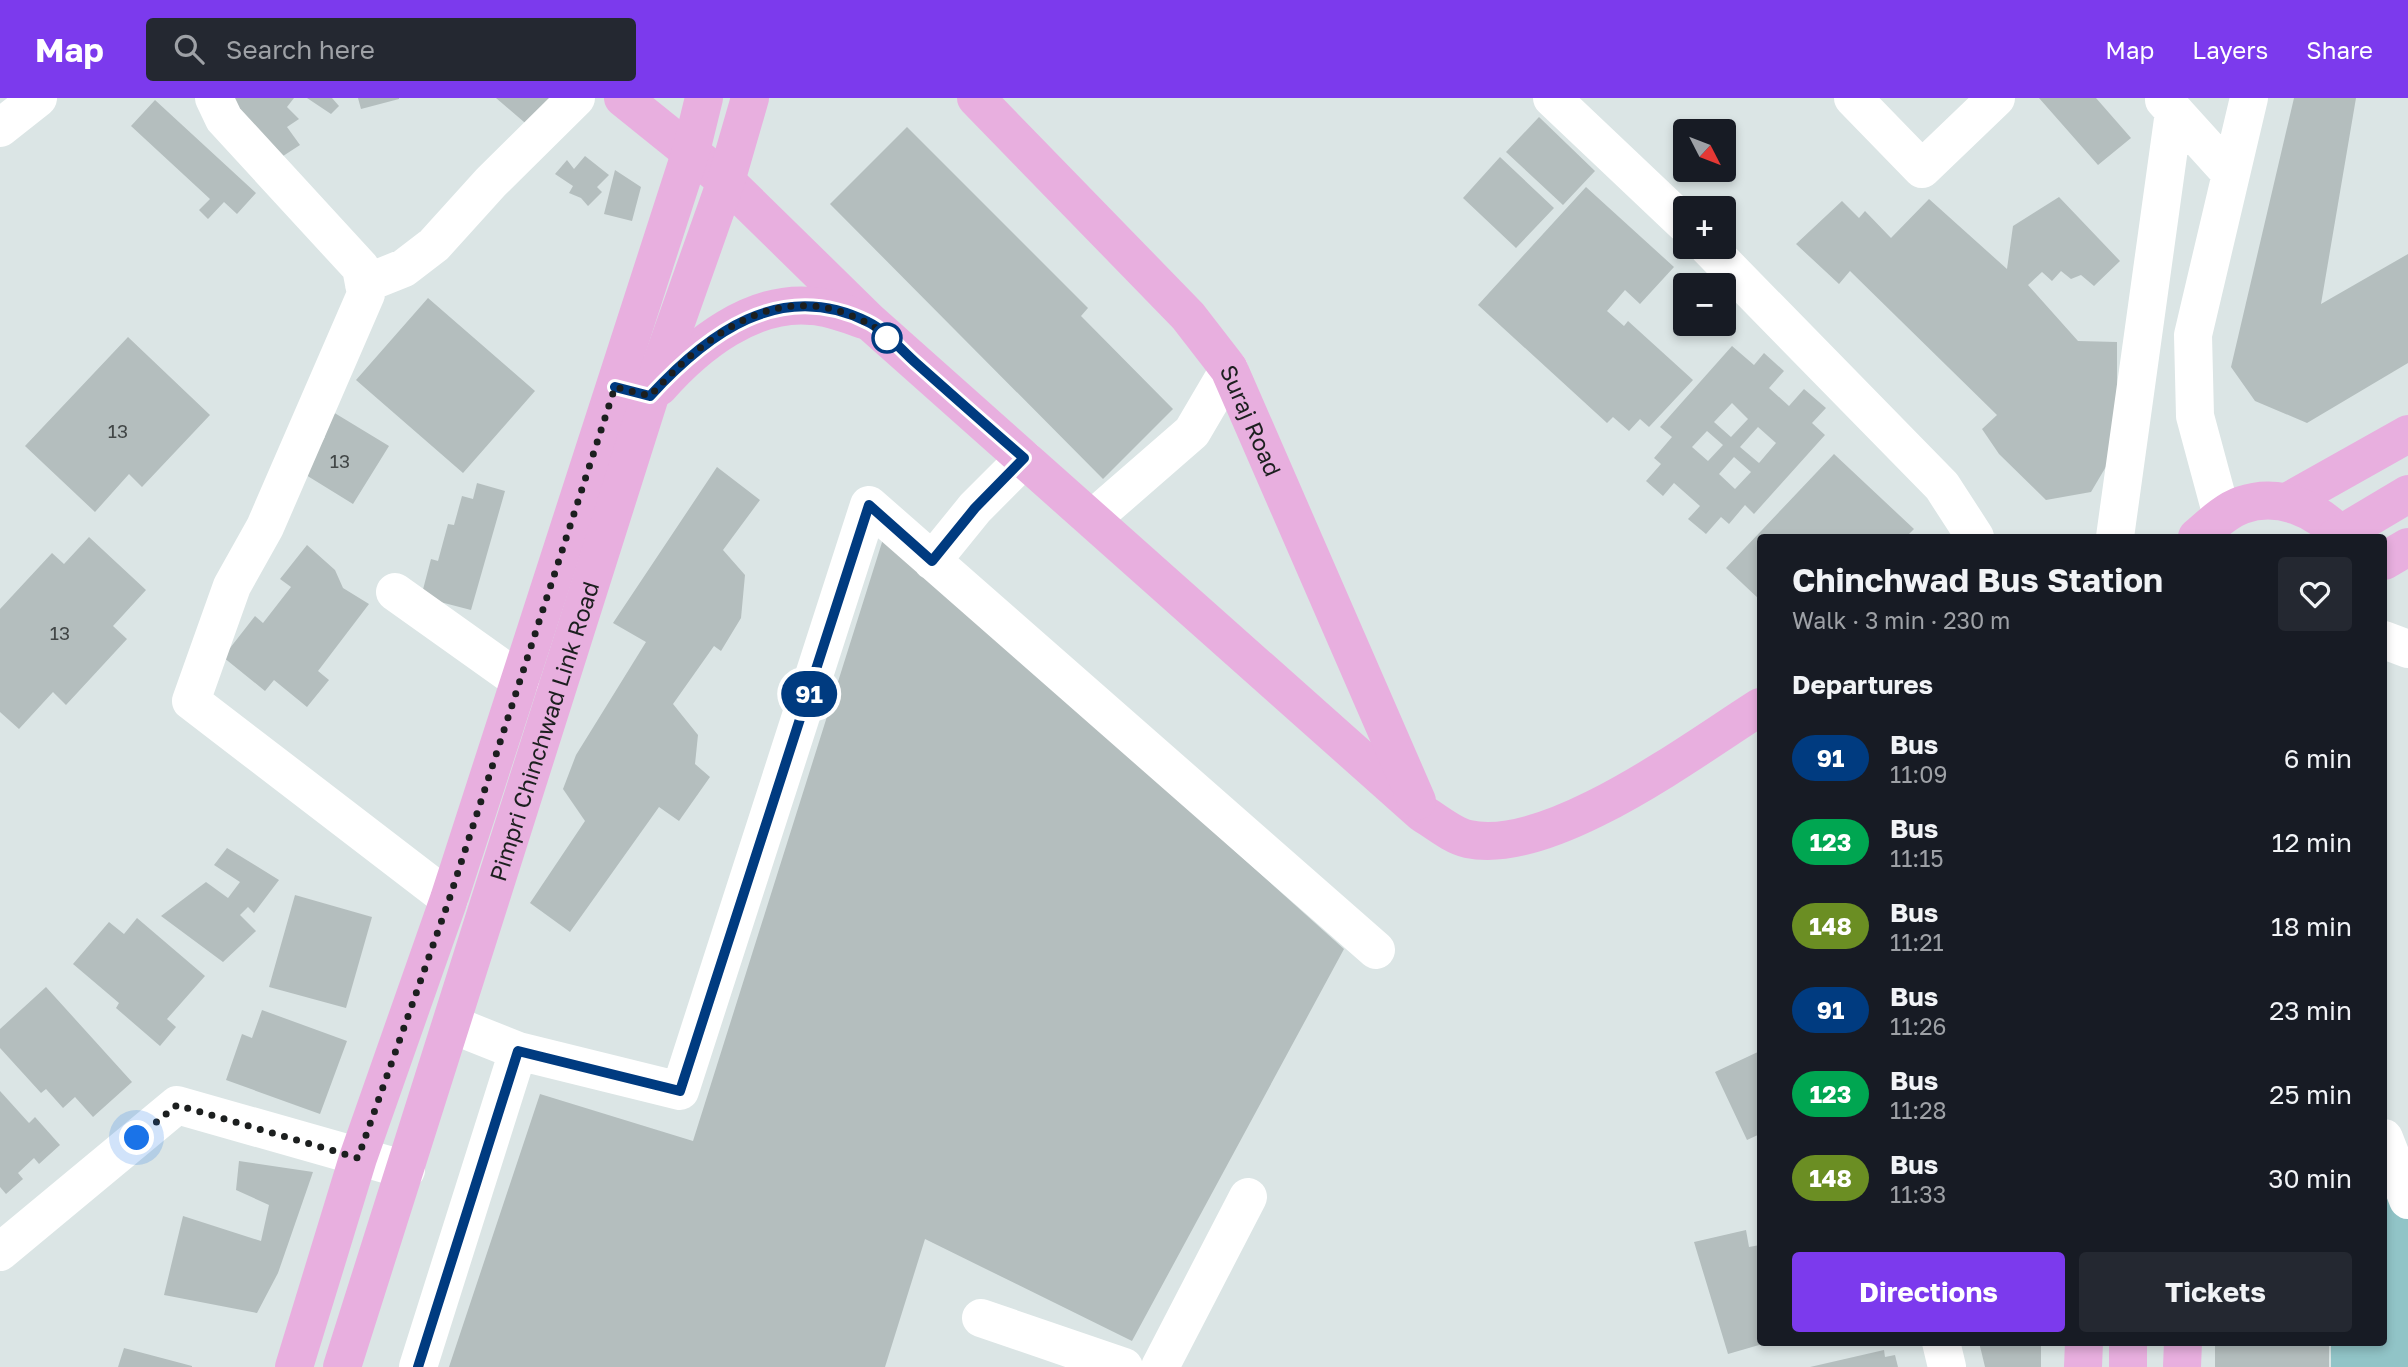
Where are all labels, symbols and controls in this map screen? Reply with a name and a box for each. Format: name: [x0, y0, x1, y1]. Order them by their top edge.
search box: [146, 18, 636, 81]
text: Map: [35, 30, 104, 69]
icon: search: [170, 30, 208, 68]
text: Search here: [226, 34, 375, 65]
text: Map: [2105, 35, 2154, 64]
text: Layers: [2192, 35, 2268, 64]
text: Share: [2306, 35, 2373, 64]
north arrow: [1673, 119, 1736, 182]
map controls: [1673, 119, 1736, 336]
button: +: [1673, 196, 1736, 259]
button: −: [1673, 273, 1736, 336]
unlabelled marker: [872, 323, 902, 353]
street label: Suraj Road: [1215, 360, 1288, 480]
house number: 13: [108, 419, 128, 442]
house number: 13: [330, 449, 350, 472]
button: heart: [2278, 557, 2352, 631]
text: Chinchwad Bus Station: [1792, 560, 2163, 599]
street label: Pimpri Chinchwad Link Road: [483, 578, 604, 885]
text: Walk · 3 min · 230 m: [1792, 606, 2010, 634]
house number: 13: [50, 621, 70, 644]
text: Departures: [1792, 669, 1933, 700]
line badge: 91: [778, 671, 840, 717]
text: 91: [795, 679, 823, 708]
text: Bus: [1890, 729, 1938, 760]
text: 91: [1817, 743, 1844, 772]
text: 6 min: [2284, 743, 2352, 774]
text: 11:09: [1890, 760, 1947, 788]
text: Bus: [1890, 813, 1938, 844]
text: 123: [1810, 827, 1851, 856]
text: 12 min: [2272, 827, 2352, 858]
text: 11:15: [1890, 844, 1944, 872]
text: Bus: [1890, 897, 1938, 928]
text: 148: [1809, 911, 1852, 940]
text: 18 min: [2271, 911, 2352, 942]
text: 11:21: [1890, 928, 1944, 956]
text: Bus: [1890, 981, 1938, 1012]
text: 91: [1817, 995, 1844, 1024]
text: 23 min: [2269, 995, 2352, 1026]
text: 11:26: [1890, 1012, 1946, 1040]
text: Bus: [1890, 1065, 1938, 1096]
text: 123: [1810, 1079, 1851, 1108]
text: 25 min: [2269, 1079, 2352, 1110]
text: 11:28: [1890, 1096, 1947, 1124]
your location: [119, 1120, 154, 1155]
text: Bus: [1890, 1149, 1938, 1180]
text: 148: [1809, 1163, 1852, 1192]
text: 30 min: [2268, 1163, 2352, 1194]
text: 11:33: [1890, 1180, 1946, 1208]
button: Directions: [1792, 1252, 2065, 1332]
button: Tickets: [2079, 1252, 2352, 1332]

